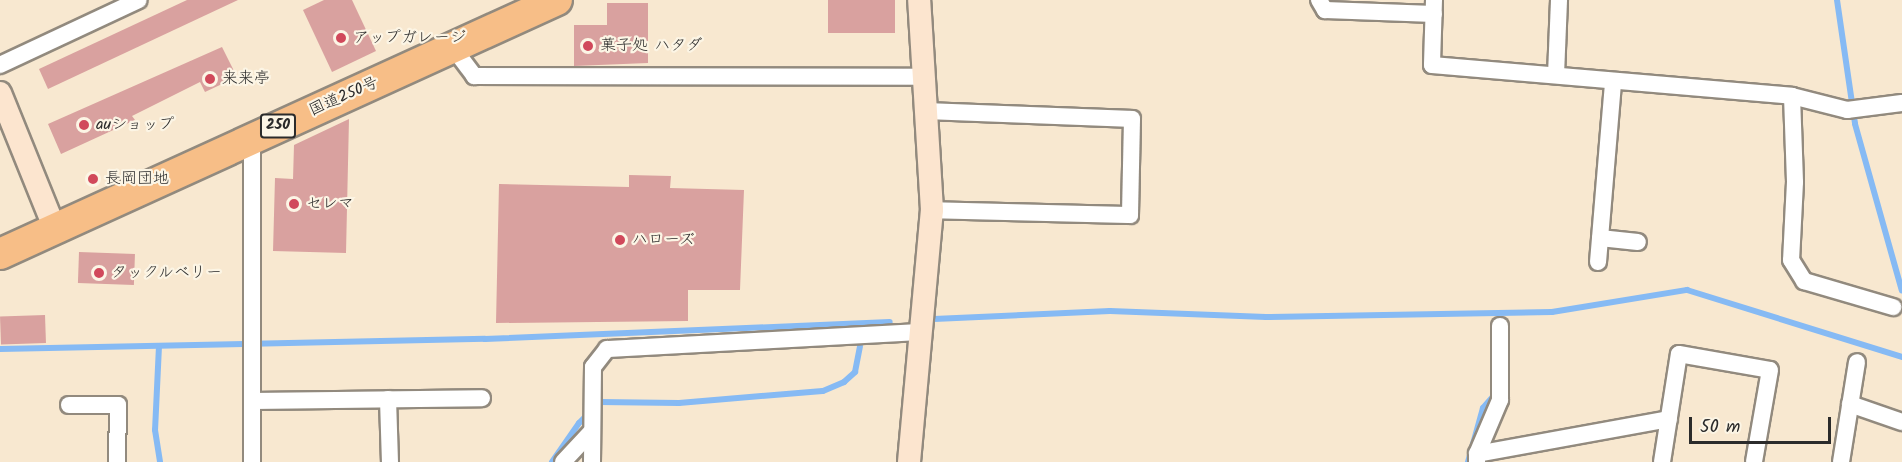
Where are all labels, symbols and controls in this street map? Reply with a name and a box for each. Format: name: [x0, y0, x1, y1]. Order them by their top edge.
place label: アップガレージ: [353, 28, 466, 48]
marker: アップガレージ: [334, 31, 348, 45]
place label: 菓子処 ハタダ: [600, 36, 702, 56]
marker: 菓子処 ハタダ: [581, 39, 595, 53]
place label: 来来亭: [222, 69, 270, 89]
marker: 来来亭: [203, 72, 217, 86]
street label: 国道250号: [306, 73, 382, 121]
road number: 250: [258, 114, 298, 138]
place label: auショップ: [96, 115, 175, 135]
marker: auショップ: [77, 118, 91, 132]
place label: 長岡団地: [105, 169, 169, 189]
marker: 長岡団地: [86, 172, 100, 186]
place label: セレマ: [306, 194, 354, 214]
marker: セレマ: [287, 197, 301, 211]
place label: ハローズ: [632, 230, 696, 250]
marker: ハローズ: [613, 233, 627, 247]
place label: タックルベリー: [111, 263, 223, 283]
marker: タックルベリー: [92, 266, 106, 280]
scale bar: [1692, 405, 1834, 443]
text: 50 m: [1700, 413, 1740, 442]

